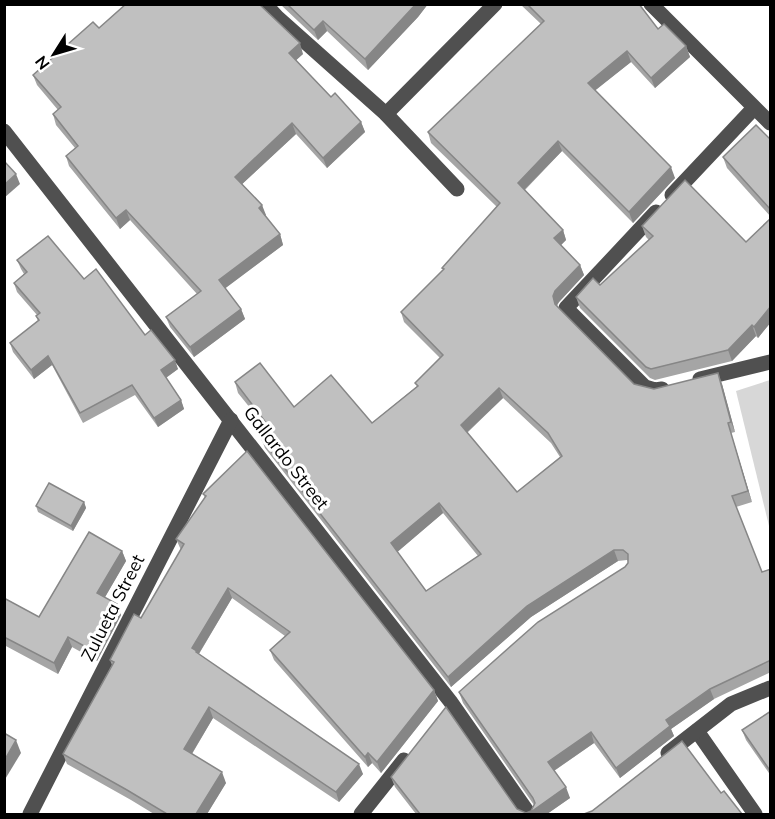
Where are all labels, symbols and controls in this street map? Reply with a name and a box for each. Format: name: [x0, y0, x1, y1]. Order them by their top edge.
north arrow: [24, 24, 84, 84]
text: N: [30, 52, 54, 74]
street label: Gallardo Street: [239, 401, 334, 514]
street label: Zulueta Street: [76, 550, 149, 665]

